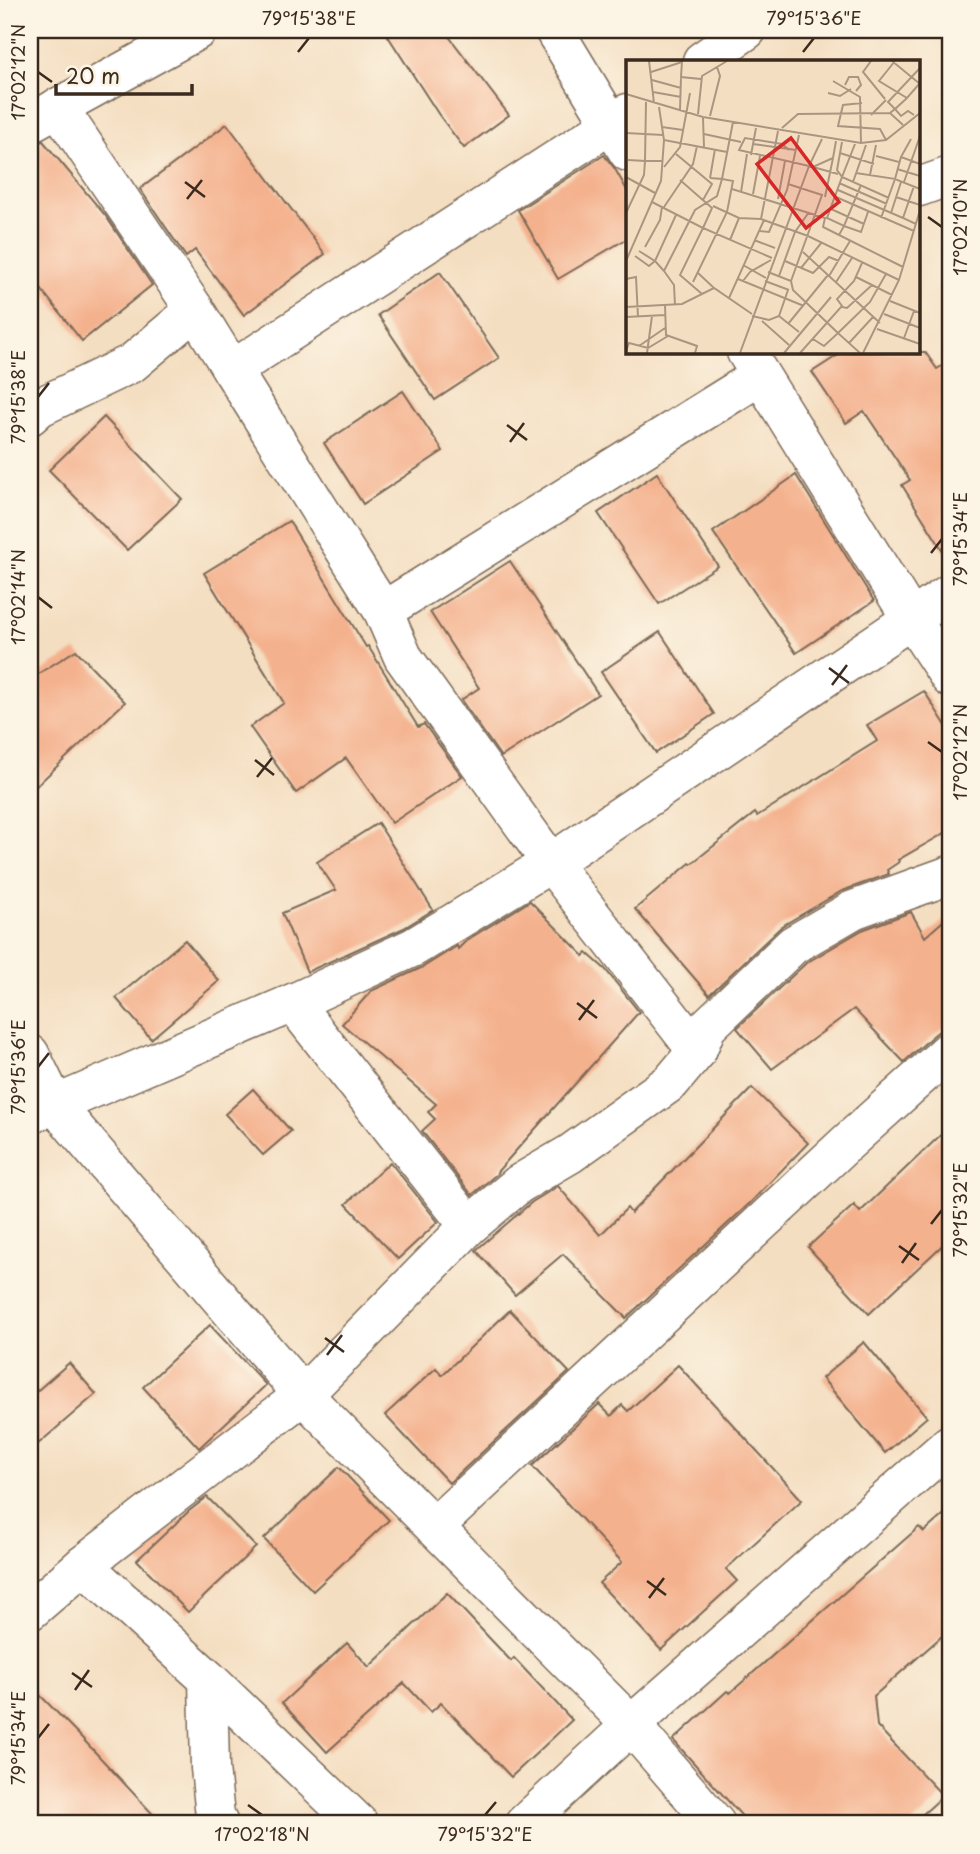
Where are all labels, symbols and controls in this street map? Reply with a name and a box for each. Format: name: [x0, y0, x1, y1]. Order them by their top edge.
text: 79°15'38"E: [262, 4, 356, 31]
text: 79°15'36"E: [766, 4, 862, 31]
text: 17°02'12"N: [4, 24, 31, 120]
scale bar: [56, 52, 192, 96]
text: 20 m: [66, 59, 120, 91]
inset map: [626, 60, 920, 354]
text: 17°02'10"N: [946, 178, 973, 276]
text: 79°15'38"E: [4, 350, 31, 444]
text: 79°15'34"E: [946, 492, 973, 586]
text: 17°02'14"N: [4, 549, 31, 645]
text: 17°02'12"N: [946, 704, 973, 800]
text: 79°15'36"E: [4, 1019, 31, 1115]
text: 79°15'32"E: [946, 1162, 973, 1258]
text: 79°15'34"E: [4, 1691, 31, 1785]
text: 17°02'18"N: [214, 1820, 310, 1847]
text: 79°15'32"E: [437, 1820, 533, 1847]

